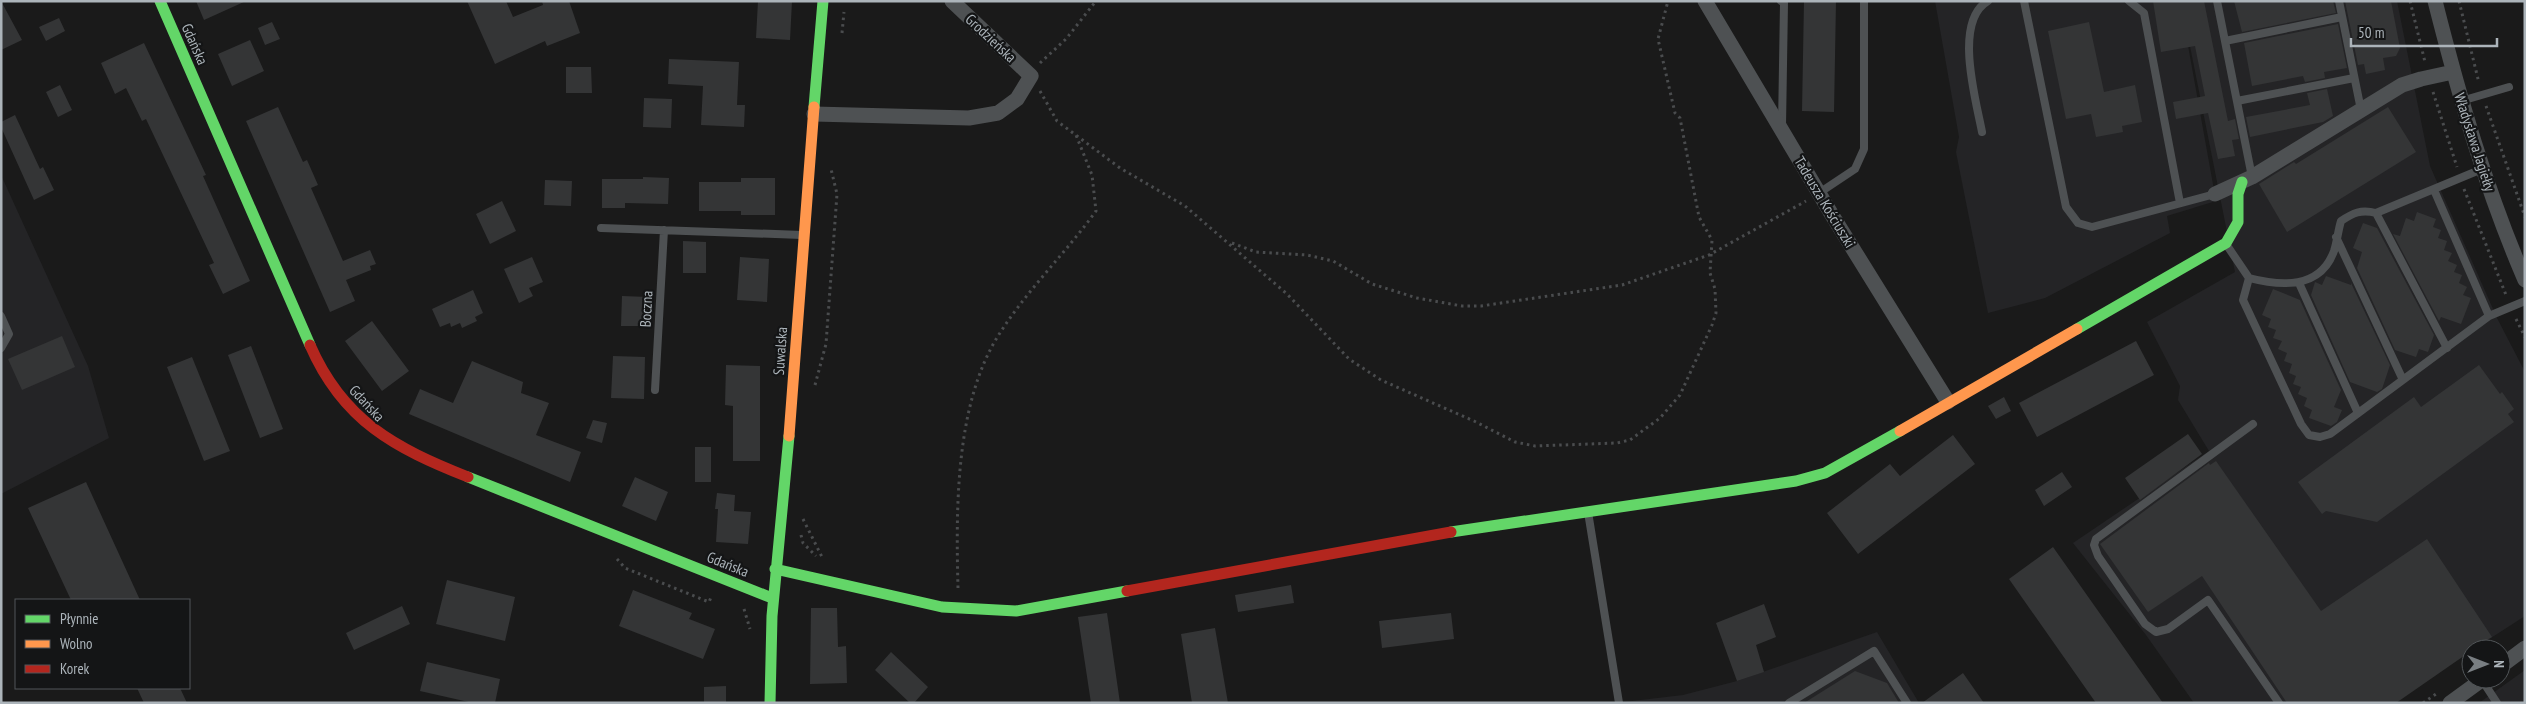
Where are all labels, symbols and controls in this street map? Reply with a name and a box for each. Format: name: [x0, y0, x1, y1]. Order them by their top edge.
street label: Grodzieńska: [962, 10, 1020, 66]
scale bar: [2351, 15, 2497, 47]
street label: Gdańska: [178, 20, 212, 68]
text: 50 m: [2358, 23, 2384, 42]
street label: Władysława Jagiełły: [2450, 90, 2500, 194]
street label: Tadeusza Kościuszki: [1790, 153, 1860, 251]
street label: Boczna: [636, 290, 656, 328]
street label: Suwalska: [769, 326, 791, 376]
street label: Gdańska: [345, 381, 389, 425]
street label: Gdańska: [704, 547, 752, 581]
legend: [15, 599, 190, 689]
text: Płynnie: [60, 609, 99, 628]
text: Wolno: [60, 634, 93, 653]
north arrow: [2461, 639, 2511, 689]
text: Korek: [60, 659, 90, 678]
text: N: [2490, 660, 2508, 668]

